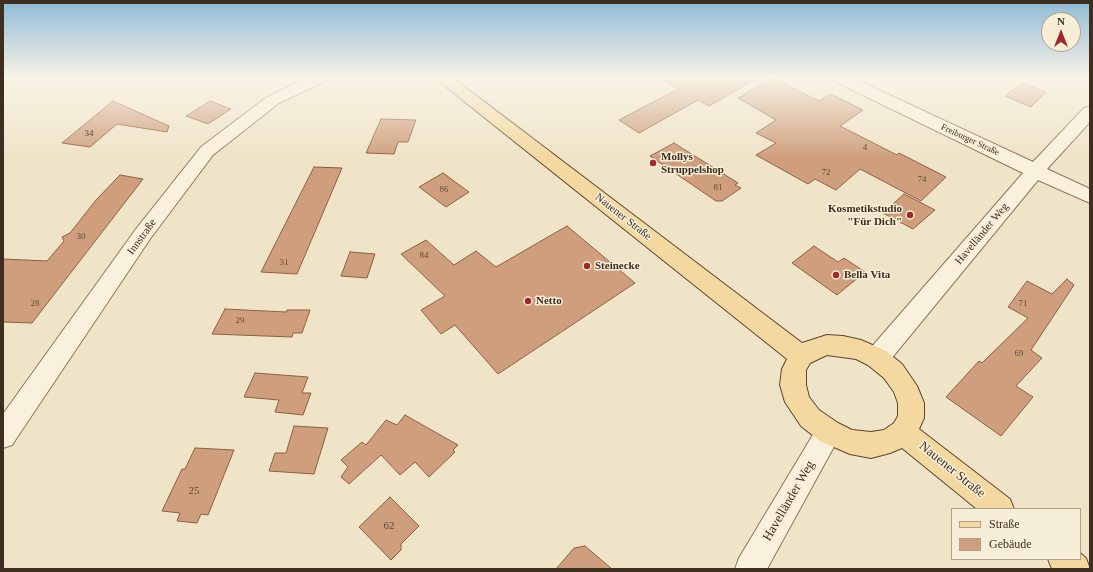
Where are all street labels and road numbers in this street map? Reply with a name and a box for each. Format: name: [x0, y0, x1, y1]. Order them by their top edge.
street label: Freiburger Straße: [939, 122, 1001, 158]
street label: Nauener Straße: [592, 191, 654, 243]
street label: Havelländer Weg: [952, 201, 1012, 267]
street label: Innstraße: [125, 217, 159, 257]
street label: Nauener Straße: [916, 439, 988, 501]
street label: Havelländer Weg: [760, 458, 818, 544]

